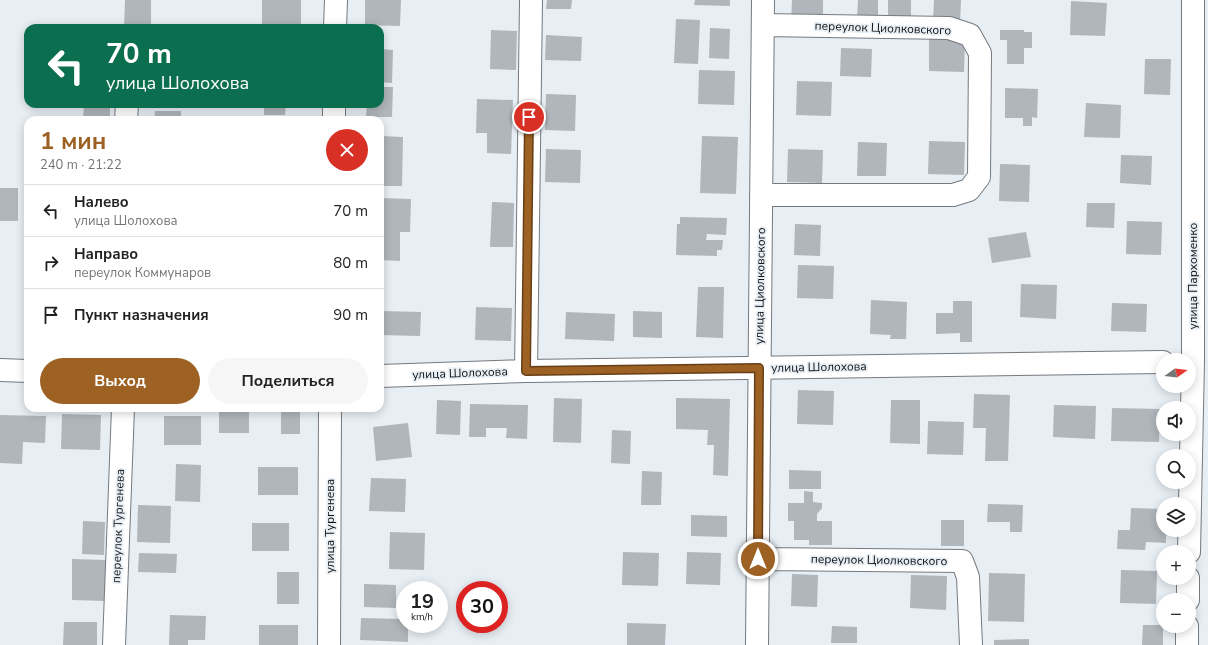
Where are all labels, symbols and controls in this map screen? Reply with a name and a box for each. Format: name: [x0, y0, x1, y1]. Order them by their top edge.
street label: переулок Циолковского: [814, 18, 952, 38]
text: 70 m: [106, 35, 172, 73]
icon: left: [40, 40, 92, 92]
text: улица Шолохова: [106, 71, 249, 95]
pin: [512, 100, 546, 134]
icon: arrive: [518, 106, 540, 128]
text: 1 мин: [40, 125, 106, 157]
button: close: [326, 129, 368, 171]
text: 240 m · 21:22: [40, 156, 122, 174]
text: Налево: [74, 192, 129, 212]
icon: left: [40, 200, 62, 222]
text: 70 m: [333, 201, 368, 221]
text: улица Шолохова: [74, 212, 178, 230]
street label: улица Пархоменко: [1185, 222, 1201, 329]
street label: улица Циолковского: [751, 227, 769, 345]
text: Направо: [74, 244, 138, 264]
icon: right: [40, 252, 62, 274]
text: 80 m: [333, 253, 368, 273]
text: переулок Коммунаров: [74, 264, 211, 282]
icon: arrive: [40, 304, 62, 326]
text: Пункт назначения: [74, 305, 209, 325]
text: 90 m: [333, 305, 368, 325]
north arrow: [1156, 353, 1196, 393]
map controls: [1156, 353, 1196, 633]
button: Выход: [40, 358, 200, 404]
button: Поделиться: [208, 358, 368, 404]
street label: улица Шолохова: [771, 358, 867, 376]
street label: улица Шолохова: [412, 363, 508, 383]
button: sound: [1156, 401, 1196, 441]
button: search: [1156, 449, 1196, 489]
street label: переулок Тургенева: [108, 469, 128, 583]
street label: улица Тургенева: [322, 479, 338, 573]
button: layers: [1156, 497, 1196, 537]
position arrow: [737, 538, 779, 580]
button: +: [1156, 545, 1196, 585]
street label: переулок Циолковского: [811, 551, 948, 569]
speed limit sign: 30: [456, 581, 508, 633]
text: 19: [410, 588, 434, 615]
button: −: [1156, 593, 1196, 633]
text: km/h: [411, 610, 433, 624]

